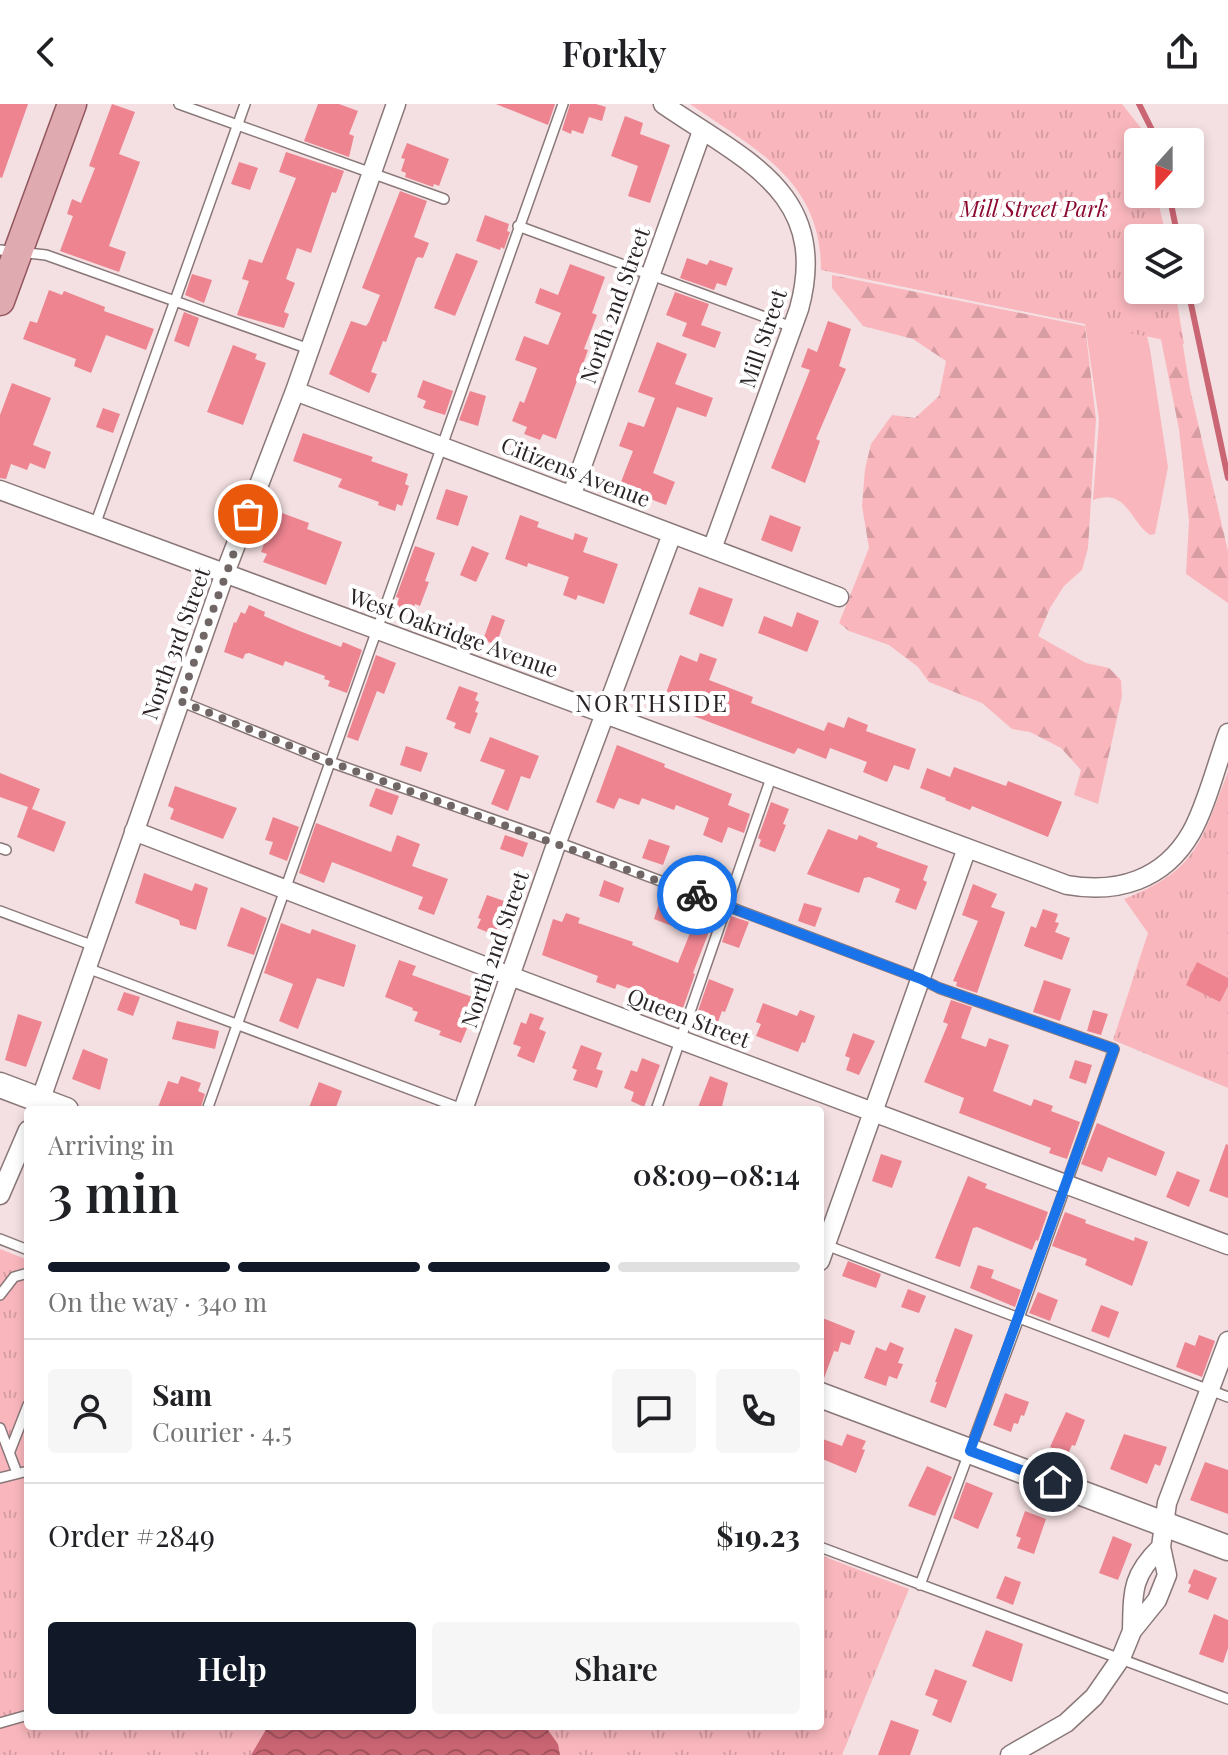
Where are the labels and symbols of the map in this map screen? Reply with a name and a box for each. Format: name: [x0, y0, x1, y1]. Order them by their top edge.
north arrow: [1124, 128, 1204, 208]
park label: Mill Street Park: [959, 193, 1108, 223]
street label: North 2nd Street: [572, 222, 657, 387]
street label: Mill Street: [731, 283, 793, 391]
street label: Citizens Avenue: [497, 429, 655, 513]
pin: [214, 480, 282, 548]
street label: North 3rd Street: [134, 562, 217, 723]
street label: West Oakridge Avenue: [344, 580, 563, 684]
district label: NORTHSIDE: [575, 686, 729, 718]
courier: [657, 855, 737, 935]
street label: North 2nd Street: [453, 865, 535, 1032]
street label: Queen Street: [623, 980, 756, 1055]
pin: [1019, 1448, 1087, 1516]

